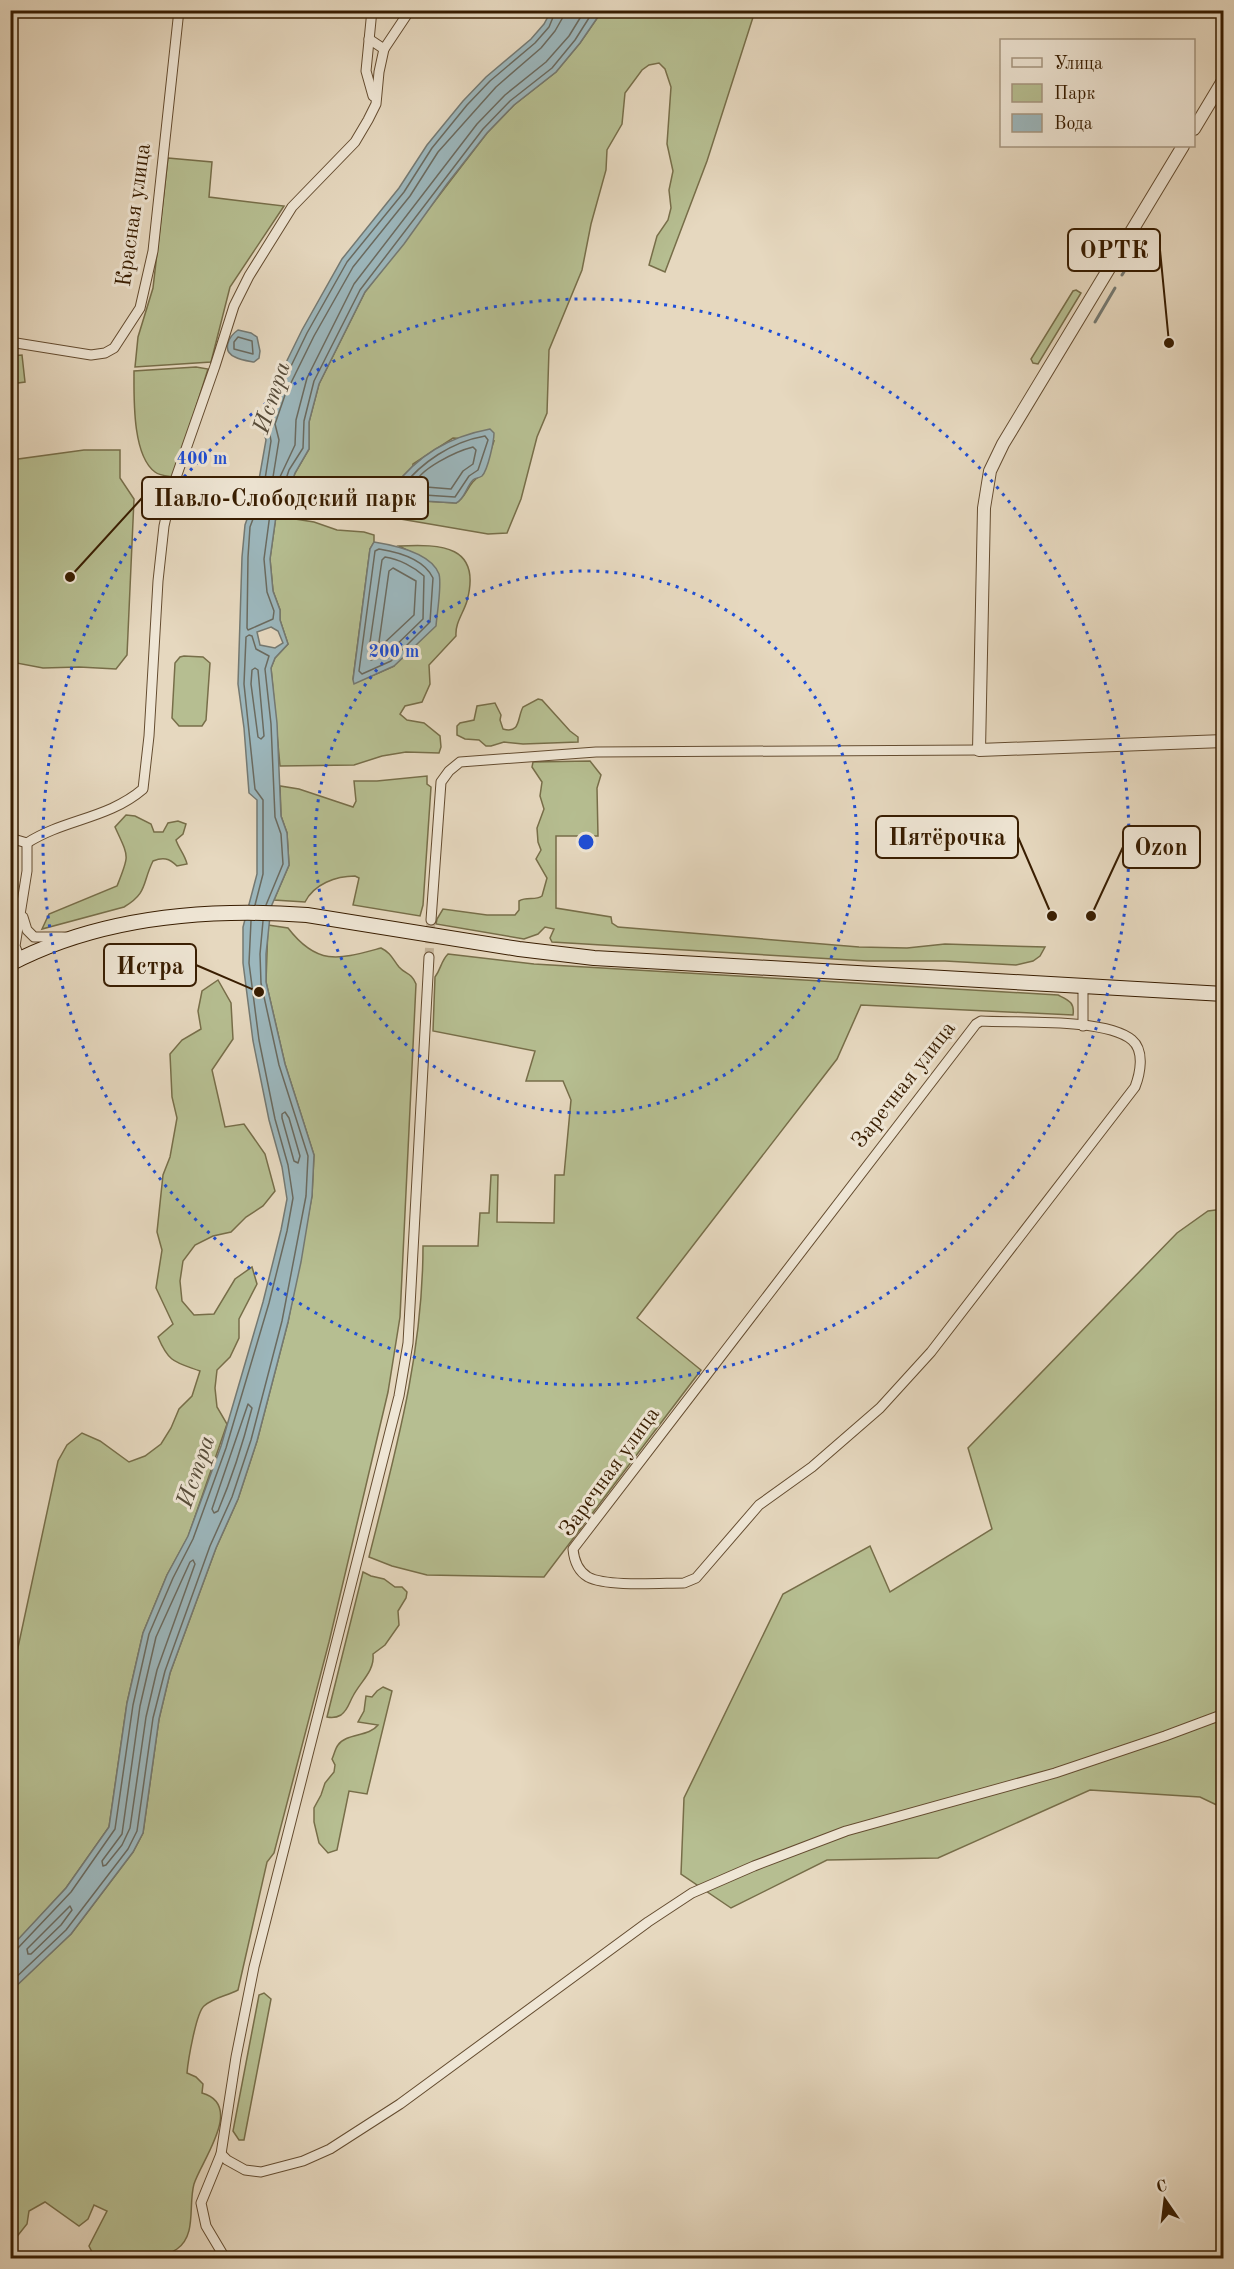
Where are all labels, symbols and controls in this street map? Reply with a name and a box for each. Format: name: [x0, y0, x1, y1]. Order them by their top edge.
legend: [1000, 39, 1195, 147]
text: Улица: [1054, 55, 1103, 73]
text: Парк: [1054, 85, 1095, 103]
text: Вода: [1054, 115, 1093, 133]
street label: Красная улица: [113, 142, 155, 288]
callout: ОРТК: [1068, 229, 1160, 271]
text: ОРТК: [1080, 240, 1149, 264]
water label: Истра: [250, 359, 296, 438]
text: 400 m: [177, 450, 227, 468]
callout: Павло-Слободский парк: [142, 477, 428, 519]
text: Павло-Слободский парк: [154, 488, 417, 512]
text: 200 m: [369, 643, 419, 661]
callout: Пятёрочка: [876, 816, 1018, 858]
callout: Ozon: [1123, 826, 1200, 868]
text: Пятёрочка: [888, 827, 1006, 851]
centre of rings: [576, 832, 596, 852]
text: Ozon: [1134, 837, 1188, 861]
callout: Истра: [104, 944, 196, 986]
text: Истра: [116, 956, 184, 980]
street label: Заречная улица: [848, 1017, 960, 1152]
street label: Заречная улица: [556, 1403, 664, 1541]
water label: Истра: [173, 1433, 221, 1512]
north arrow: [1135, 2170, 1195, 2230]
text: С: [1155, 2178, 1169, 2196]

